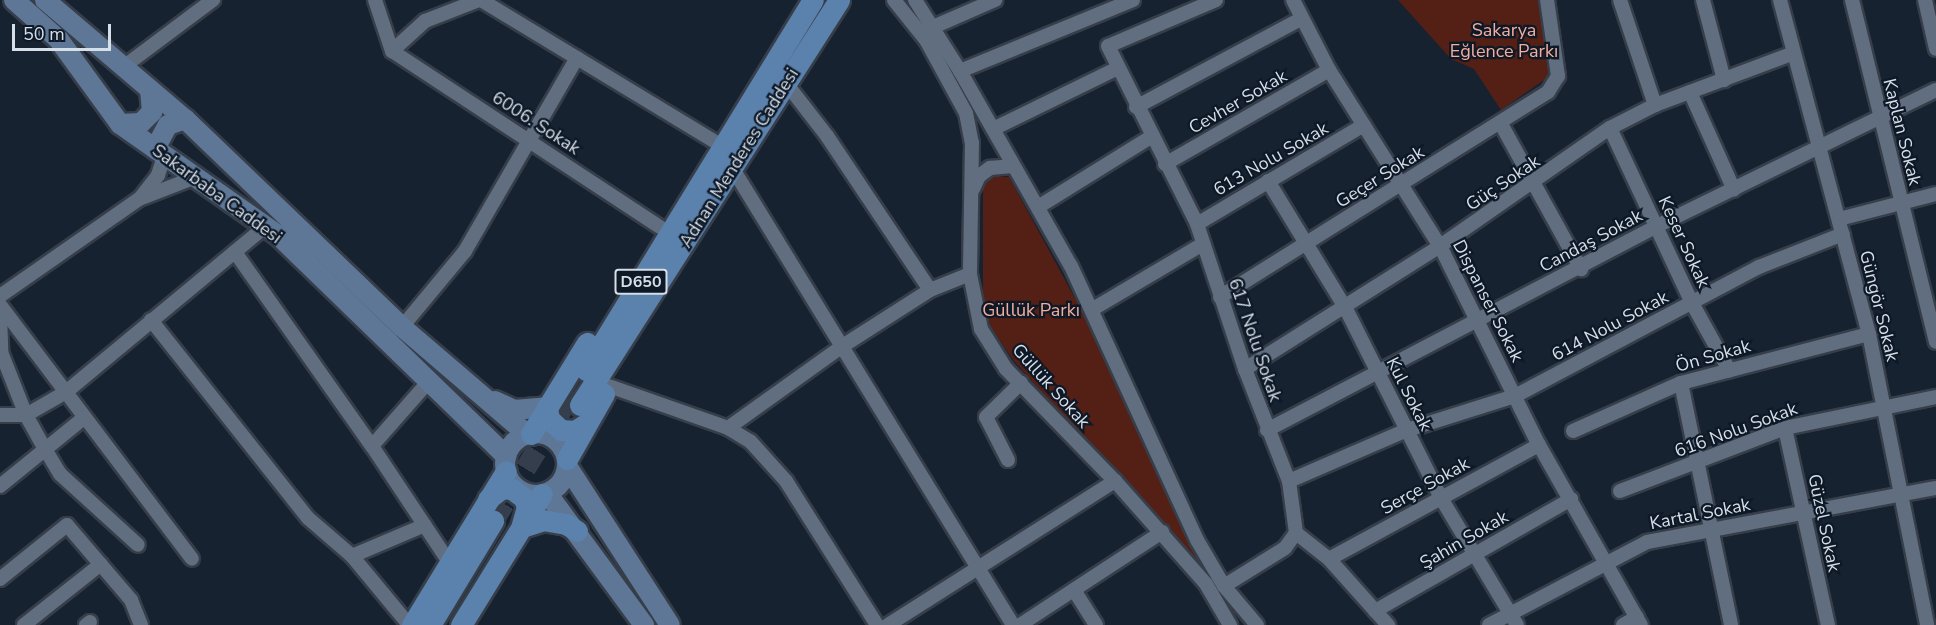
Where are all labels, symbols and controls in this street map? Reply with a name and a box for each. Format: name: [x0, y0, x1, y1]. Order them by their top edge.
scale bar: [15, 12, 114, 50]
park label: Sakarya Eğlence Parkı: [1450, 20, 1558, 63]
text: 50 m: [23, 22, 65, 46]
street label: Adnan Menderes Caddesi: [675, 64, 803, 252]
street label: Cevher Sokak: [1185, 65, 1291, 139]
street label: Kaplan Sokak: [1878, 76, 1926, 188]
street label: 6006. Sokak: [488, 87, 584, 159]
street label: 613 Nolu Sokak: [1210, 117, 1332, 201]
street label: Sakarbaba Caddesi: [148, 140, 286, 248]
street label: Geçer Sokak: [1332, 141, 1428, 213]
street label: Güç Sokak: [1462, 150, 1544, 216]
street label: Keser Sokak: [1653, 193, 1715, 291]
street label: Candaş Sokak: [1536, 205, 1646, 277]
street label: Dispanser Sokak: [1448, 236, 1528, 366]
street label: Güngör Sokak: [1855, 248, 1903, 364]
road number: D650: [614, 269, 668, 295]
street label: 617 Nolu Sokak: [1224, 276, 1286, 404]
street label: 614 Nolu Sokak: [1548, 286, 1672, 366]
park label: Güllük Parkı: [982, 299, 1080, 321]
street label: Ön Sokak: [1673, 335, 1753, 377]
street label: Güllük Sokak: [1007, 339, 1095, 433]
street label: Kul Sokak: [1381, 354, 1437, 434]
street label: 616 Nolu Sokak: [1672, 398, 1800, 462]
street label: Serçe Sokak: [1377, 453, 1473, 519]
street label: Güzel Sokak: [1803, 472, 1845, 574]
street label: Kartal Sokak: [1648, 494, 1752, 534]
street label: Şahin Sokak: [1416, 506, 1512, 574]

